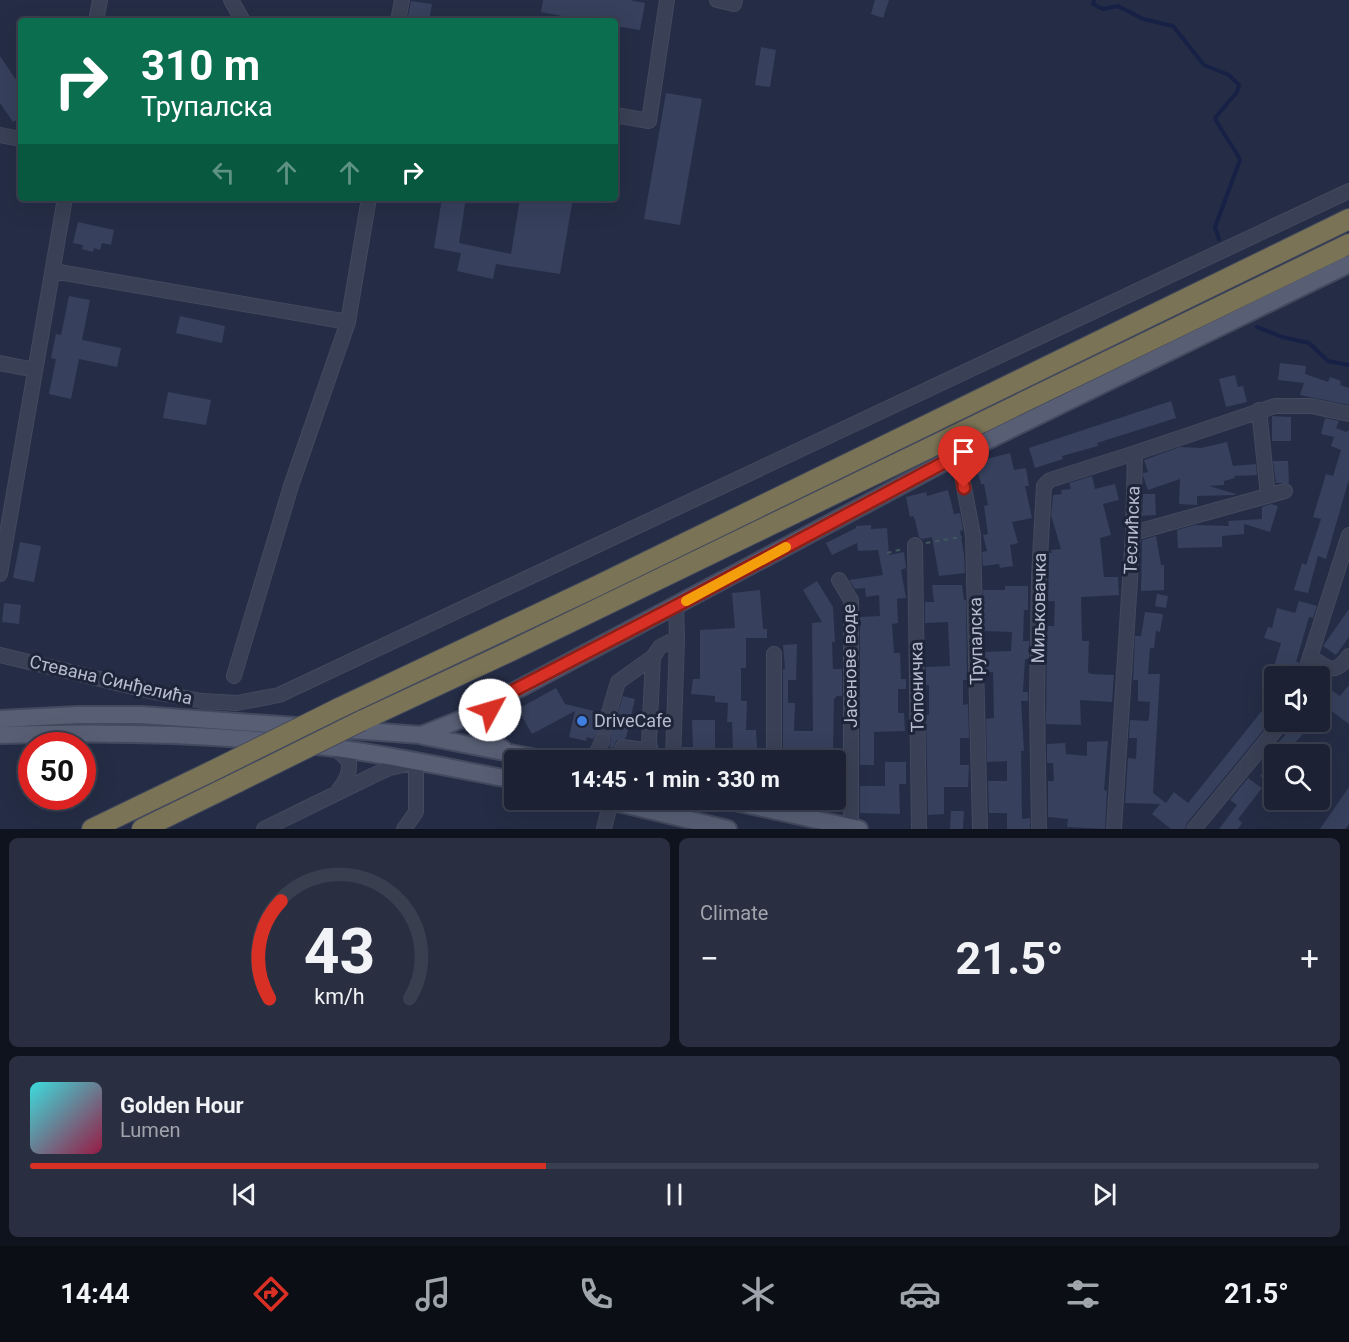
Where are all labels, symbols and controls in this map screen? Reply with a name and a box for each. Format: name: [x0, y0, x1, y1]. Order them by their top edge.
text: 310 m: [141, 41, 260, 90]
icon: right: [42, 42, 120, 120]
text: Трупалска: [141, 91, 273, 123]
icon: left: [207, 156, 240, 189]
icon: ahead: [270, 156, 303, 189]
icon: ahead: [333, 156, 366, 189]
icon: right: [396, 156, 429, 189]
pin: [938, 426, 989, 488]
icon: arrive: [947, 435, 980, 468]
street label: Теслићска: [1119, 485, 1144, 575]
street label: Миљковачка: [1027, 553, 1050, 663]
street label: Трупалска: [964, 597, 987, 685]
street label: Јасенове воде: [838, 604, 861, 728]
street label: Топоничка: [905, 641, 928, 733]
street label: Стевана Синђелића: [28, 651, 195, 708]
map controls: [1264, 666, 1330, 810]
button: sound: [1264, 666, 1330, 732]
position arrow: [458, 678, 522, 742]
place label: DriveCafe: [594, 710, 672, 731]
marker: DriveCafe: [575, 714, 589, 728]
speed limit sign: 50: [18, 732, 96, 810]
button: search: [1264, 744, 1330, 810]
text: 14:45 · 1 min · 330 m: [570, 767, 780, 792]
text: Climate: [700, 901, 768, 925]
text: 43: [304, 915, 375, 988]
text: 21.5°: [956, 932, 1064, 985]
text: −: [700, 939, 719, 978]
text: +: [1300, 939, 1319, 978]
text: km/h: [314, 985, 365, 1010]
text: Golden Hour: [120, 1093, 244, 1118]
text: Lumen: [120, 1118, 181, 1142]
icon: previous: [228, 1178, 261, 1211]
icon: pause: [658, 1178, 691, 1211]
icon: next: [1088, 1178, 1121, 1211]
icon: directions: [250, 1273, 292, 1315]
icon: music: [412, 1273, 454, 1315]
icon: phone: [575, 1273, 617, 1315]
icon: climate: [737, 1273, 779, 1315]
icon: car: [899, 1273, 941, 1315]
icon: filters: [1062, 1273, 1104, 1315]
text: 14:44: [60, 1278, 130, 1310]
text: 21.5°: [1224, 1278, 1289, 1310]

